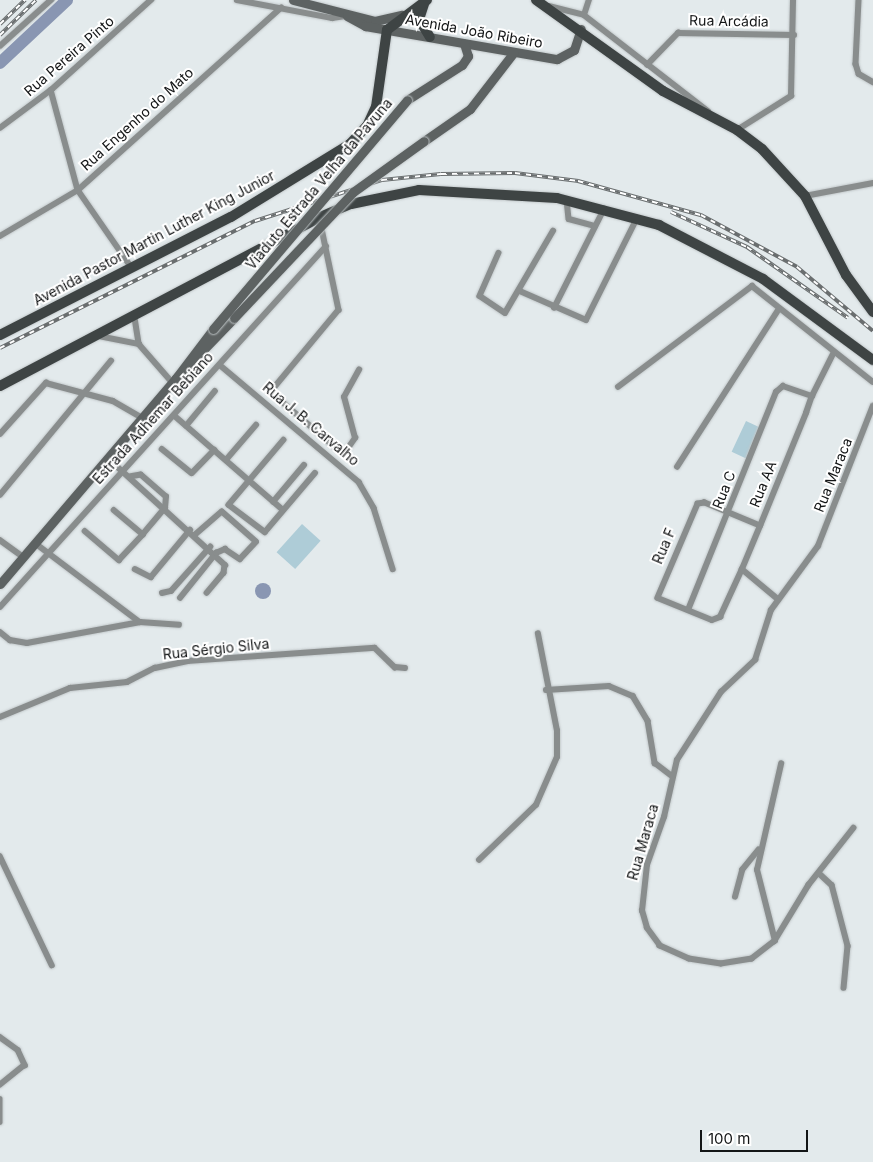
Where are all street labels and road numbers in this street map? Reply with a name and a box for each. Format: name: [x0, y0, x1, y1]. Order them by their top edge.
street label: Avenida João Ribeiro: [404, 11, 544, 51]
street label: Rua Arcádia: [689, 12, 769, 30]
street label: Rua Pereira Pinto: [21, 13, 117, 99]
street label: Rua Engenho do Mato: [77, 64, 197, 174]
street label: Viaduto Estrada Velha da Pavuna: [242, 95, 396, 273]
street label: Avenida Pastor Martin Luther King Junior: [31, 167, 277, 309]
street label: Estrada Adhemar Bebiano: [89, 349, 217, 487]
street label: Rua J. B. Carvalho: [259, 379, 363, 469]
street label: Rua Maraca: [810, 435, 856, 515]
street label: Rua AA: [746, 458, 780, 510]
street label: Rua C: [709, 469, 739, 511]
street label: Rua F: [649, 526, 679, 566]
street label: Rua Sérgio Silva: [162, 635, 270, 663]
street label: Rua Maraca: [624, 802, 662, 882]

